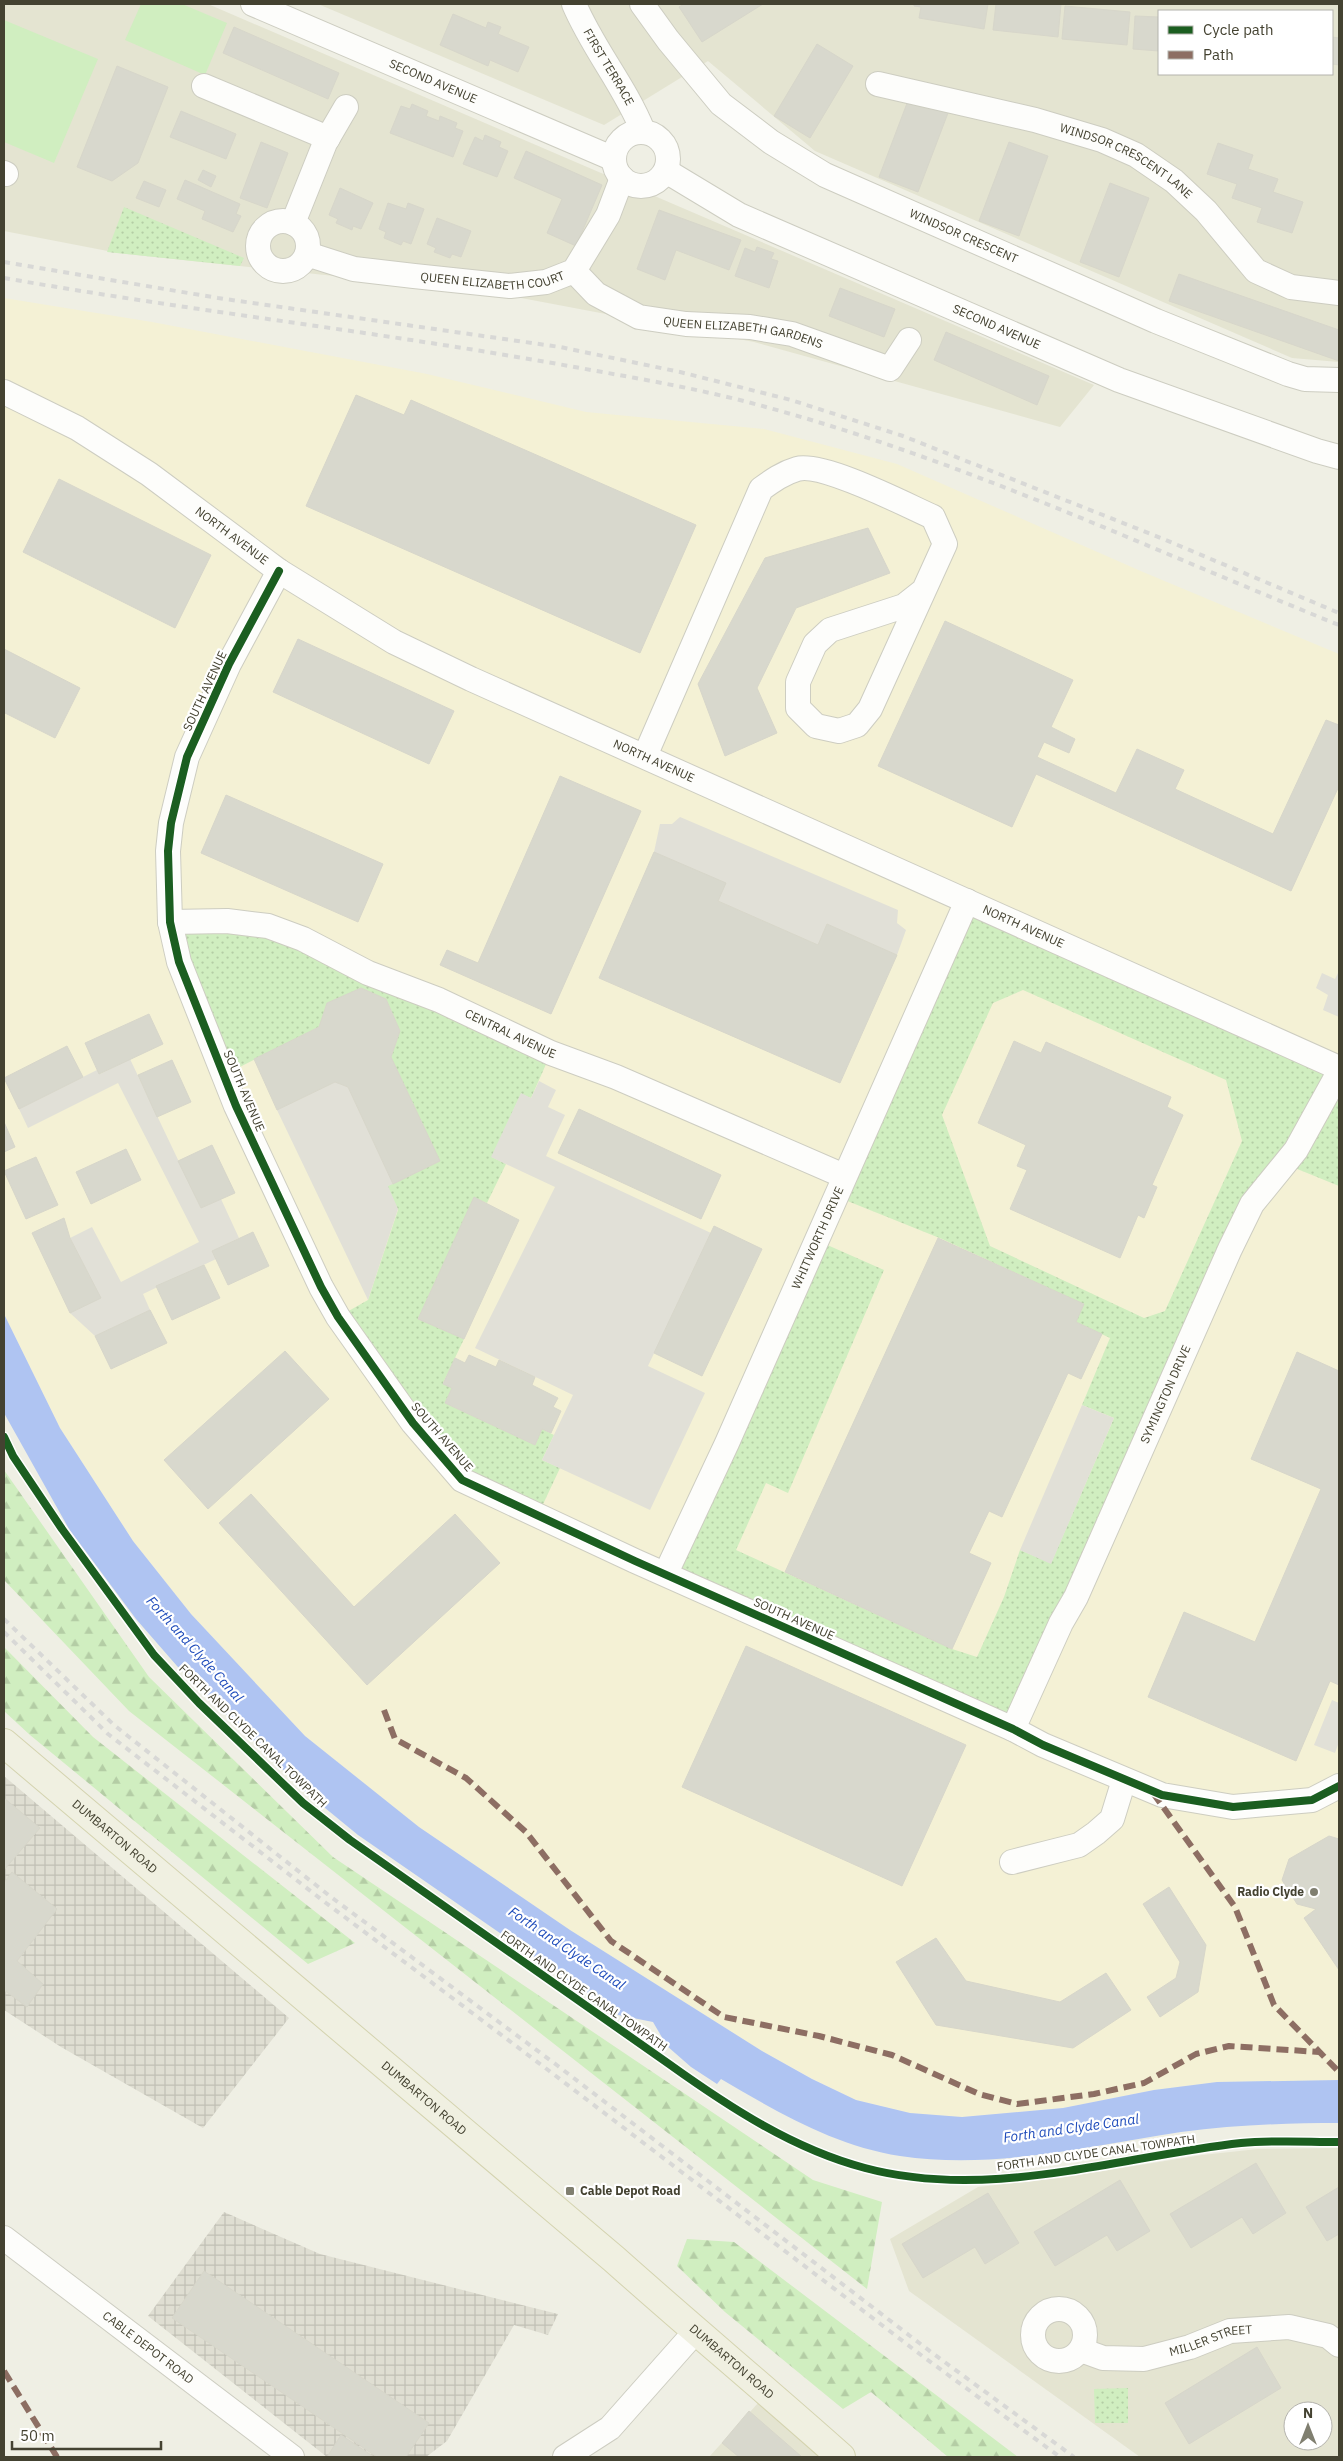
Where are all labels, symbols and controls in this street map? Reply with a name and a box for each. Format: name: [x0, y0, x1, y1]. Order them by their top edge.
legend: [1158, 10, 1333, 75]
text: Cycle path: [1203, 20, 1274, 39]
street label: FIRST TERRACE: [580, 26, 638, 108]
text: Path: [1203, 45, 1234, 64]
street label: SECOND AVENUE: [387, 55, 480, 106]
street label: WINDSOR CRESCENT LANE: [1058, 120, 1196, 201]
street label: WINDSOR CRESCENT: [907, 205, 1020, 266]
street label: QUEEN ELIZABETH COURT: [420, 267, 567, 293]
street label: SECOND AVENUE: [950, 301, 1043, 352]
street label: QUEEN ELIZABETH GARDENS: [662, 313, 825, 351]
street label: NORTH AVENUE: [192, 503, 272, 568]
street label: SOUTH AVENUE: [179, 648, 230, 733]
street label: NORTH AVENUE: [611, 736, 697, 785]
street label: NORTH AVENUE: [981, 901, 1067, 951]
street label: CENTRAL AVENUE: [463, 1005, 558, 1061]
street label: SOUTH AVENUE: [221, 1048, 268, 1134]
street label: WHITWORTH DRIVE: [788, 1184, 847, 1291]
street label: SYMINGTON DRIVE: [1137, 1343, 1194, 1446]
street label: SOUTH AVENUE: [408, 1399, 477, 1474]
water label: Forth and Clyde Canal: [143, 1592, 248, 1706]
street label: SOUTH AVENUE: [751, 1594, 837, 1643]
street label: FORTH AND CLYDE CANAL TOWPATH: [176, 1661, 331, 1811]
street label: DUMBARTON ROAD: [69, 1796, 161, 1877]
place label: Radio Clyde: [1237, 1884, 1304, 1899]
marker: Radio Clyde: [1308, 1886, 1320, 1898]
water label: Forth and Clyde Canal: [505, 1902, 629, 1994]
street label: FORTH AND CLYDE CANAL TOWPATH: [498, 1927, 671, 2054]
street label: DUMBARTON ROAD: [379, 2058, 470, 2138]
water label: Forth and Clyde Canal: [1002, 2110, 1140, 2146]
street label: FORTH AND CLYDE CANAL TOWPATH: [996, 2131, 1196, 2174]
place label: Cable Depot Road: [580, 2183, 680, 2198]
marker: Cable Depot Road: [564, 2185, 576, 2197]
street label: CABLE DEPOT ROAD: [100, 2308, 197, 2387]
street label: DUMBARTON ROAD: [687, 2321, 777, 2402]
street label: MILLER STREET: [1168, 2322, 1253, 2359]
north arrow: [1283, 2401, 1333, 2451]
text: N: [1303, 2404, 1313, 2422]
scale bar: [12, 2418, 161, 2450]
text: 50 m: [20, 2426, 55, 2445]

